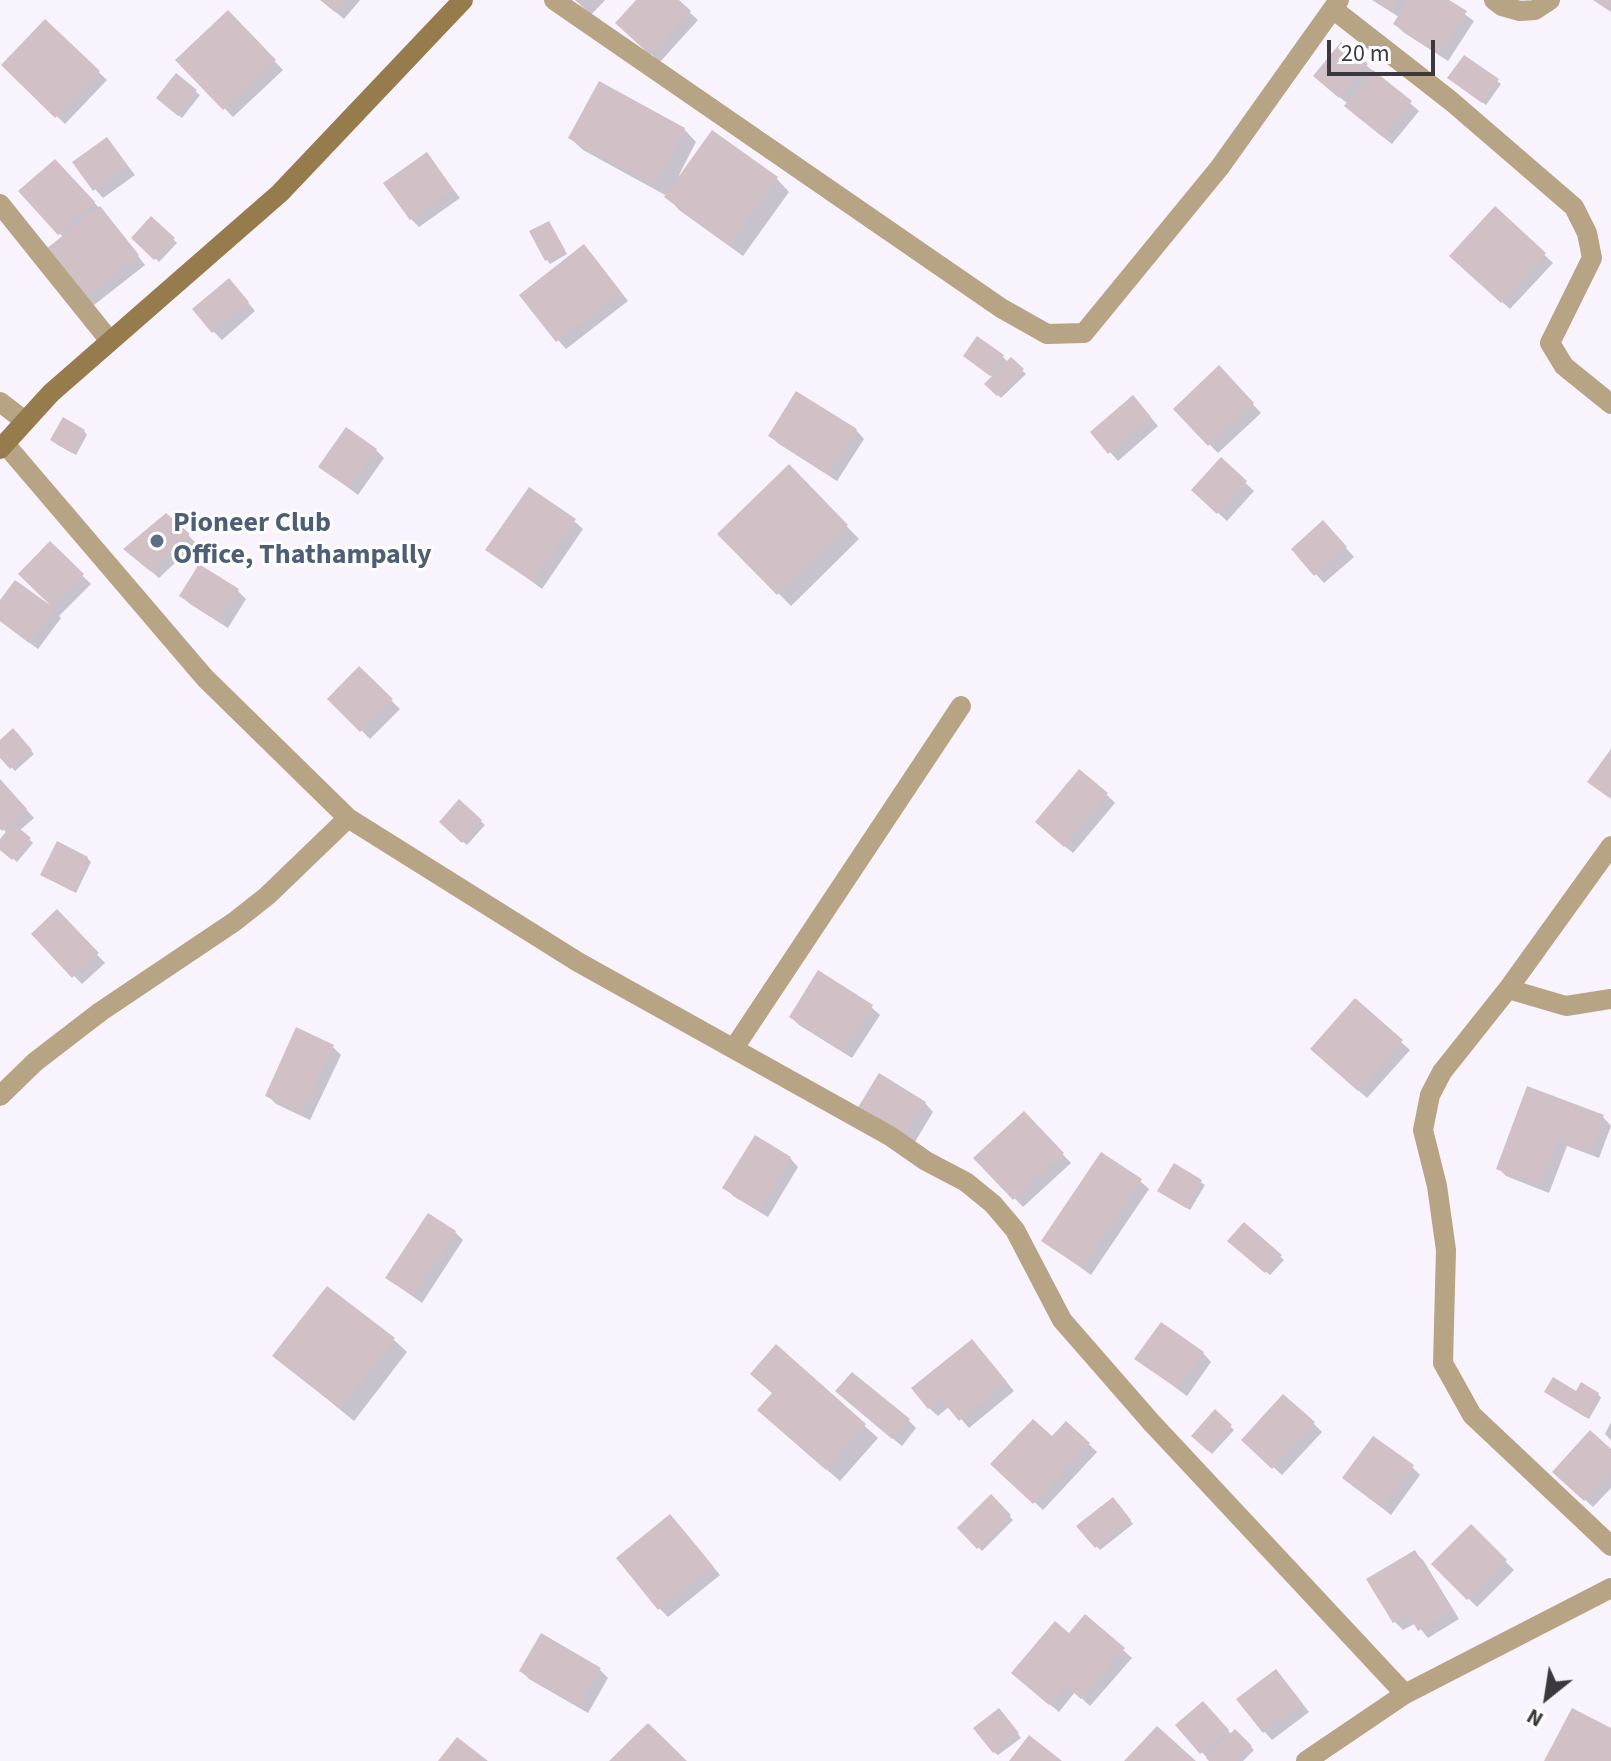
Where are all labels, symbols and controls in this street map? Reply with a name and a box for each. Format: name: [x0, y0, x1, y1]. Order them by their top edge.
scale bar: [1331, 24, 1439, 74]
text: 20 m: [1341, 36, 1390, 71]
place label: Pioneer Club Office, Thathampally: [173, 508, 431, 574]
marker: Pioneer Club Office, Thathampally: [148, 532, 166, 550]
north arrow: [1507, 1657, 1587, 1737]
text: N: [1521, 1700, 1549, 1735]

